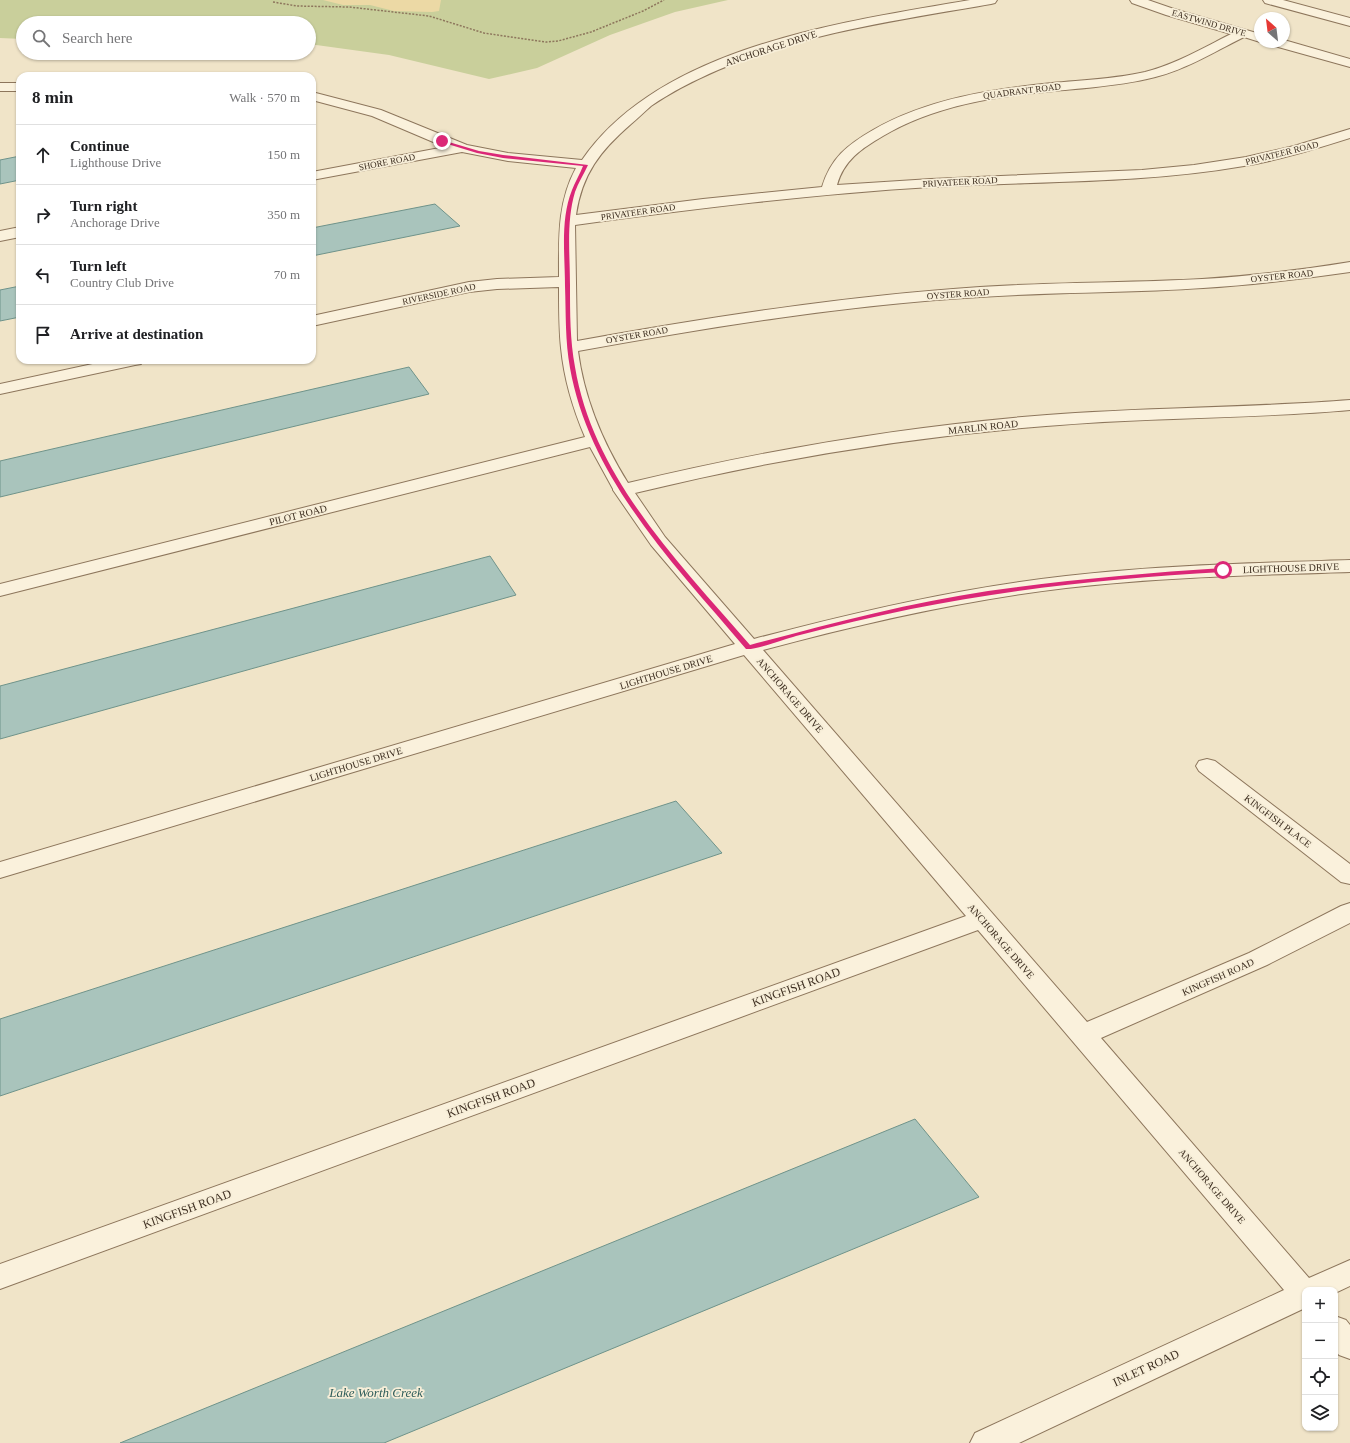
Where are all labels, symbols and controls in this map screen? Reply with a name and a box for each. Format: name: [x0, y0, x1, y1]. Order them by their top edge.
street label: EASTWIND DRIVE: [1171, 8, 1248, 39]
north arrow: [1254, 12, 1290, 48]
search box: [16, 16, 316, 60]
icon: search: [30, 27, 52, 49]
street label: ANCHORAGE DRIVE: [724, 28, 818, 68]
text: Search here: [62, 30, 132, 46]
street label: QUADRANT ROAD: [983, 81, 1062, 101]
text: 8 min: [32, 88, 73, 107]
text: Walk · 570 m: [229, 90, 300, 105]
route end: [433, 132, 451, 150]
text: Continue: [70, 138, 129, 154]
street label: PRIVATEER ROAD: [1244, 139, 1320, 167]
icon: ahead: [32, 144, 54, 166]
text: 150 m: [267, 147, 300, 162]
street label: SHORE ROAD: [358, 152, 417, 172]
text: Lighthouse Drive: [70, 155, 161, 170]
street label: PRIVATEER ROAD: [922, 175, 998, 189]
text: Turn right: [70, 198, 137, 214]
street label: PRIVATEER ROAD: [600, 202, 676, 222]
icon: right: [32, 204, 54, 226]
text: 350 m: [267, 207, 300, 222]
text: Anchorage Drive: [70, 215, 160, 230]
text: Turn left: [70, 258, 127, 274]
icon: left: [32, 264, 54, 286]
text: 70 m: [274, 267, 300, 282]
street label: OYSTER ROAD: [1250, 268, 1314, 284]
text: Country Club Drive: [70, 275, 174, 290]
street label: RIVERSIDE ROAD: [401, 281, 477, 307]
street label: OYSTER ROAD: [926, 287, 990, 301]
icon: arrive: [32, 324, 54, 346]
street label: OYSTER ROAD: [605, 325, 669, 345]
text: Arrive at destination: [70, 326, 203, 342]
street label: MARLIN ROAD: [947, 418, 1019, 436]
street label: PILOT ROAD: [268, 503, 328, 527]
route start: [1214, 561, 1232, 579]
street label: LIGHTHOUSE DRIVE: [1243, 561, 1339, 575]
street label: LIGHTHOUSE DRIVE: [618, 653, 714, 691]
street label: ANCHORAGE DRIVE: [754, 655, 826, 735]
street label: LIGHTHOUSE DRIVE: [308, 745, 404, 783]
street label: KINGFISH PLACE: [1242, 792, 1314, 850]
street label: ANCHORAGE DRIVE: [965, 901, 1037, 981]
street label: KINGFISH ROAD: [1180, 956, 1256, 998]
street label: KINGFISH ROAD: [750, 964, 842, 1009]
street label: KINGFISH ROAD: [445, 1075, 537, 1120]
street label: ANCHORAGE DRIVE: [1176, 1146, 1248, 1226]
street label: KINGFISH ROAD: [141, 1186, 233, 1231]
map controls: [1302, 1287, 1338, 1431]
button: +: [1302, 1287, 1338, 1323]
button: −: [1302, 1323, 1338, 1359]
street label: INLET ROAD: [1111, 1346, 1182, 1389]
button: locate: [1302, 1359, 1338, 1395]
water label: Lake Worth Creek: [328, 1385, 423, 1400]
button: layers: [1302, 1395, 1338, 1431]

